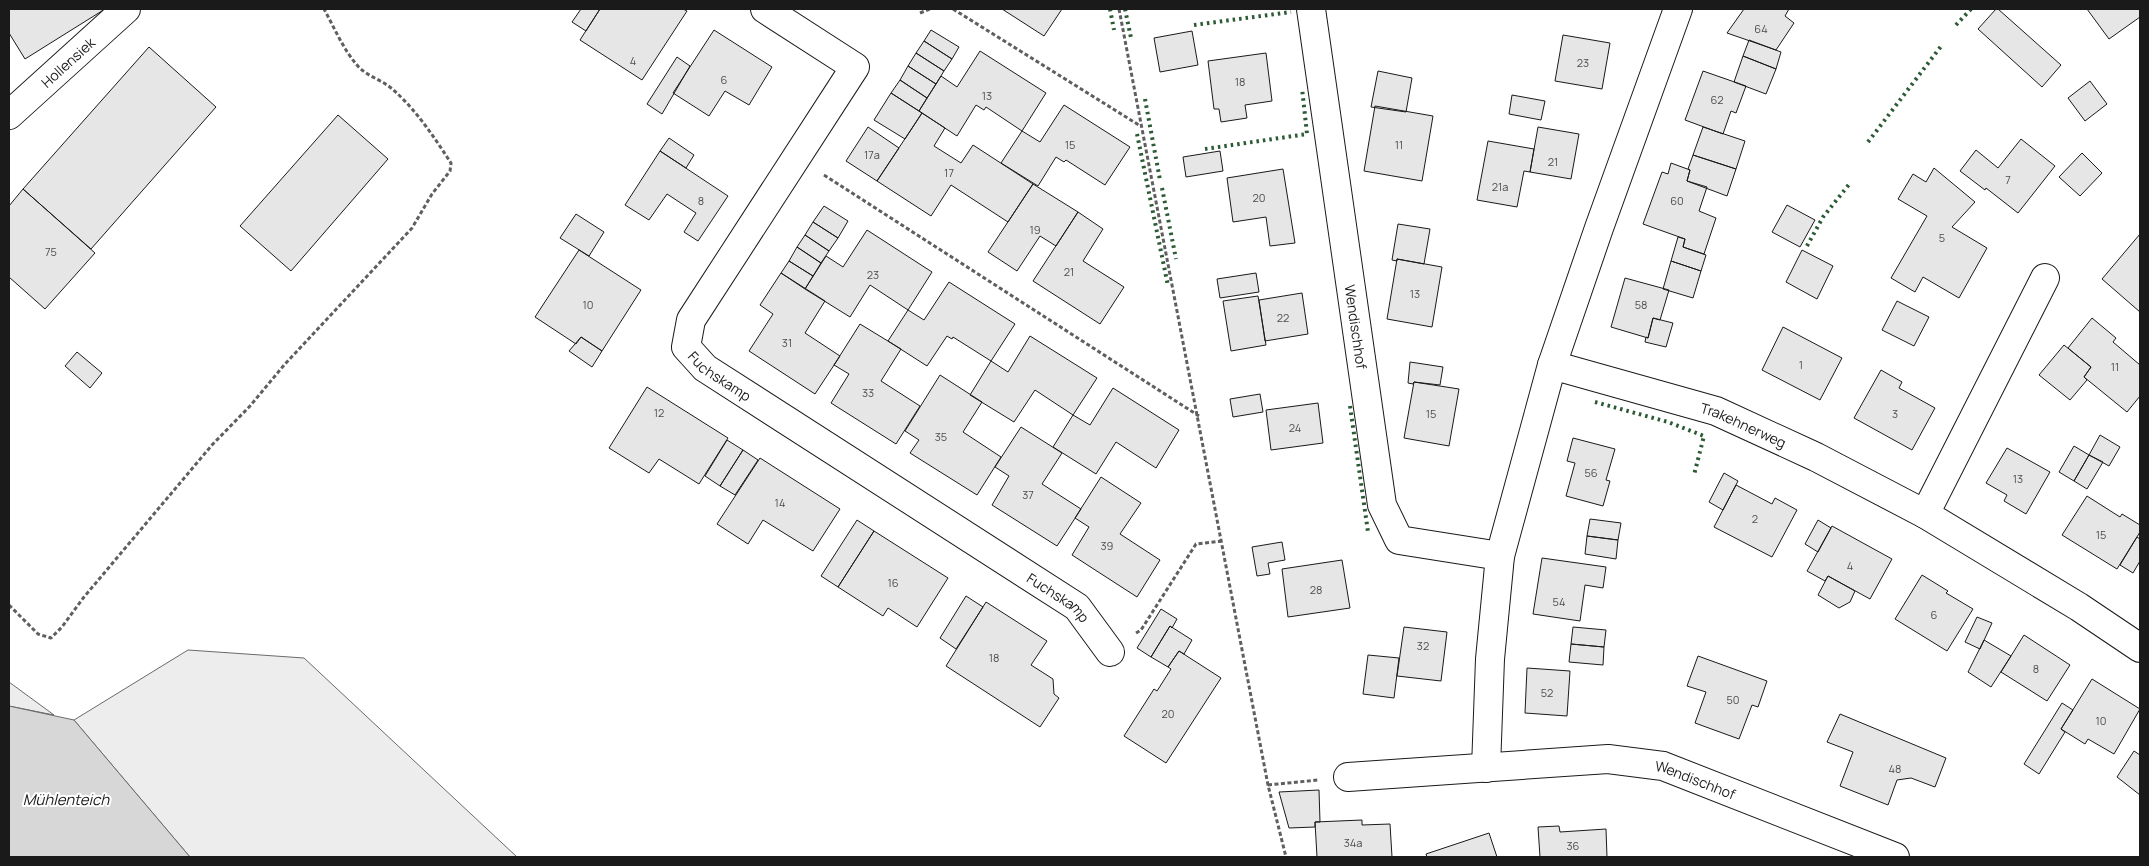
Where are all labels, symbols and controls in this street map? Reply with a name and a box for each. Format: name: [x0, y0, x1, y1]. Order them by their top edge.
house number: 64: [1754, 21, 1768, 36]
street label: Hollensiek: [37, 32, 99, 91]
house number: 4: [630, 53, 636, 68]
house number: 23: [1577, 55, 1589, 70]
house number: 6: [721, 72, 728, 87]
house number: 18: [1235, 74, 1245, 89]
house number: 13: [982, 88, 992, 103]
house number: 62: [1710, 92, 1724, 107]
house number: 15: [1065, 137, 1075, 152]
house number: 11: [1395, 137, 1403, 152]
house number: 17a: [864, 147, 880, 162]
house number: 21: [1548, 154, 1558, 169]
house number: 17: [944, 165, 954, 180]
house number: 7: [2005, 172, 2011, 187]
house number: 21a: [1492, 179, 1508, 194]
house number: 20: [1253, 190, 1265, 205]
house number: 8: [698, 193, 704, 208]
house number: 60: [1670, 193, 1684, 208]
house number: 19: [1029, 222, 1041, 237]
house number: 5: [1939, 230, 1945, 245]
house number: 75: [45, 244, 57, 259]
house number: 21: [1064, 264, 1074, 279]
house number: 23: [867, 267, 879, 282]
street label: Wendischhof: [1341, 283, 1372, 370]
house number: 13: [1410, 286, 1420, 301]
house number: 10: [582, 297, 594, 312]
house number: 58: [1635, 297, 1647, 312]
house number: 22: [1277, 310, 1289, 325]
house number: 31: [782, 335, 792, 350]
street label: Fuchskamp: [684, 347, 755, 405]
house number: 1: [1799, 357, 1803, 372]
house number: 11: [2111, 359, 2119, 374]
house number: 33: [862, 385, 874, 400]
street label: Trakehnerweg: [1699, 398, 1790, 452]
house number: 12: [654, 405, 664, 420]
house number: 15: [1426, 406, 1436, 421]
house number: 3: [1892, 406, 1898, 421]
house number: 24: [1289, 420, 1301, 435]
house number: 35: [935, 429, 947, 444]
house number: 56: [1584, 465, 1598, 480]
house number: 13: [2013, 471, 2023, 486]
house number: 37: [1022, 487, 1034, 502]
house number: 14: [775, 495, 785, 510]
house number: 2: [1752, 511, 1758, 526]
house number: 15: [2096, 527, 2106, 542]
house number: 39: [1101, 538, 1114, 553]
house number: 4: [1847, 558, 1853, 573]
street label: Fuchskamp: [1024, 568, 1094, 626]
house number: 16: [887, 575, 899, 590]
house number: 28: [1310, 582, 1322, 597]
house number: 54: [1553, 594, 1565, 609]
house number: 6: [1931, 607, 1938, 622]
house number: 32: [1417, 638, 1429, 653]
house number: 18: [989, 650, 999, 665]
house number: 8: [2033, 661, 2039, 676]
house number: 52: [1541, 685, 1553, 700]
house number: 50: [1726, 692, 1740, 707]
house number: 20: [1162, 706, 1174, 721]
house number: 10: [2095, 713, 2107, 728]
street label: Wendischhof: [1654, 756, 1739, 803]
house number: 48: [1889, 761, 1901, 776]
water label: Mühlenteich: [23, 789, 110, 810]
house number: 34a: [1344, 835, 1362, 850]
house number: 36: [1567, 838, 1580, 853]

